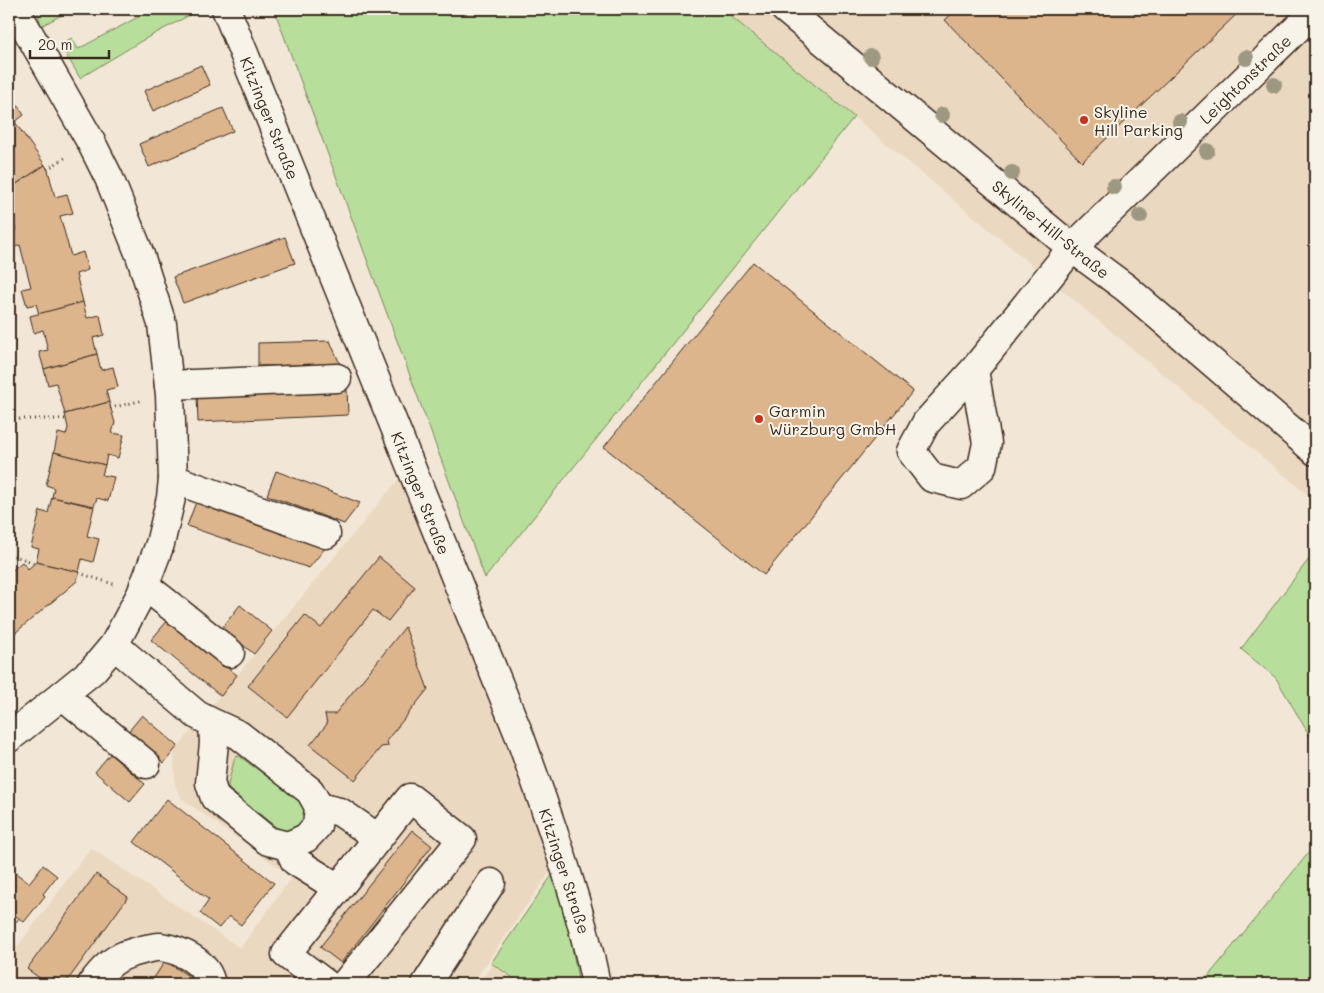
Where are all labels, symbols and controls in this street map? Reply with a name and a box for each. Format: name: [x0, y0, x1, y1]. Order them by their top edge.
scale bar: [30, 28, 109, 60]
street label: Leightonstraße: [1195, 30, 1295, 128]
text: 20 m: [38, 34, 72, 54]
street label: Kitzinger Straße: [236, 53, 304, 183]
place label: Skyline Hill Parking: [1094, 101, 1183, 140]
marker: Skyline Hill Parking: [1078, 114, 1090, 126]
street label: Skyline-Hill-Straße: [988, 175, 1114, 283]
place label: Garmin Würzburg GmbH: [769, 400, 896, 439]
marker: Garmin Würzburg GmbH: [753, 413, 765, 425]
street label: Kitzinger Straße: [387, 428, 455, 558]
street label: Kitzinger Straße: [535, 806, 595, 936]

